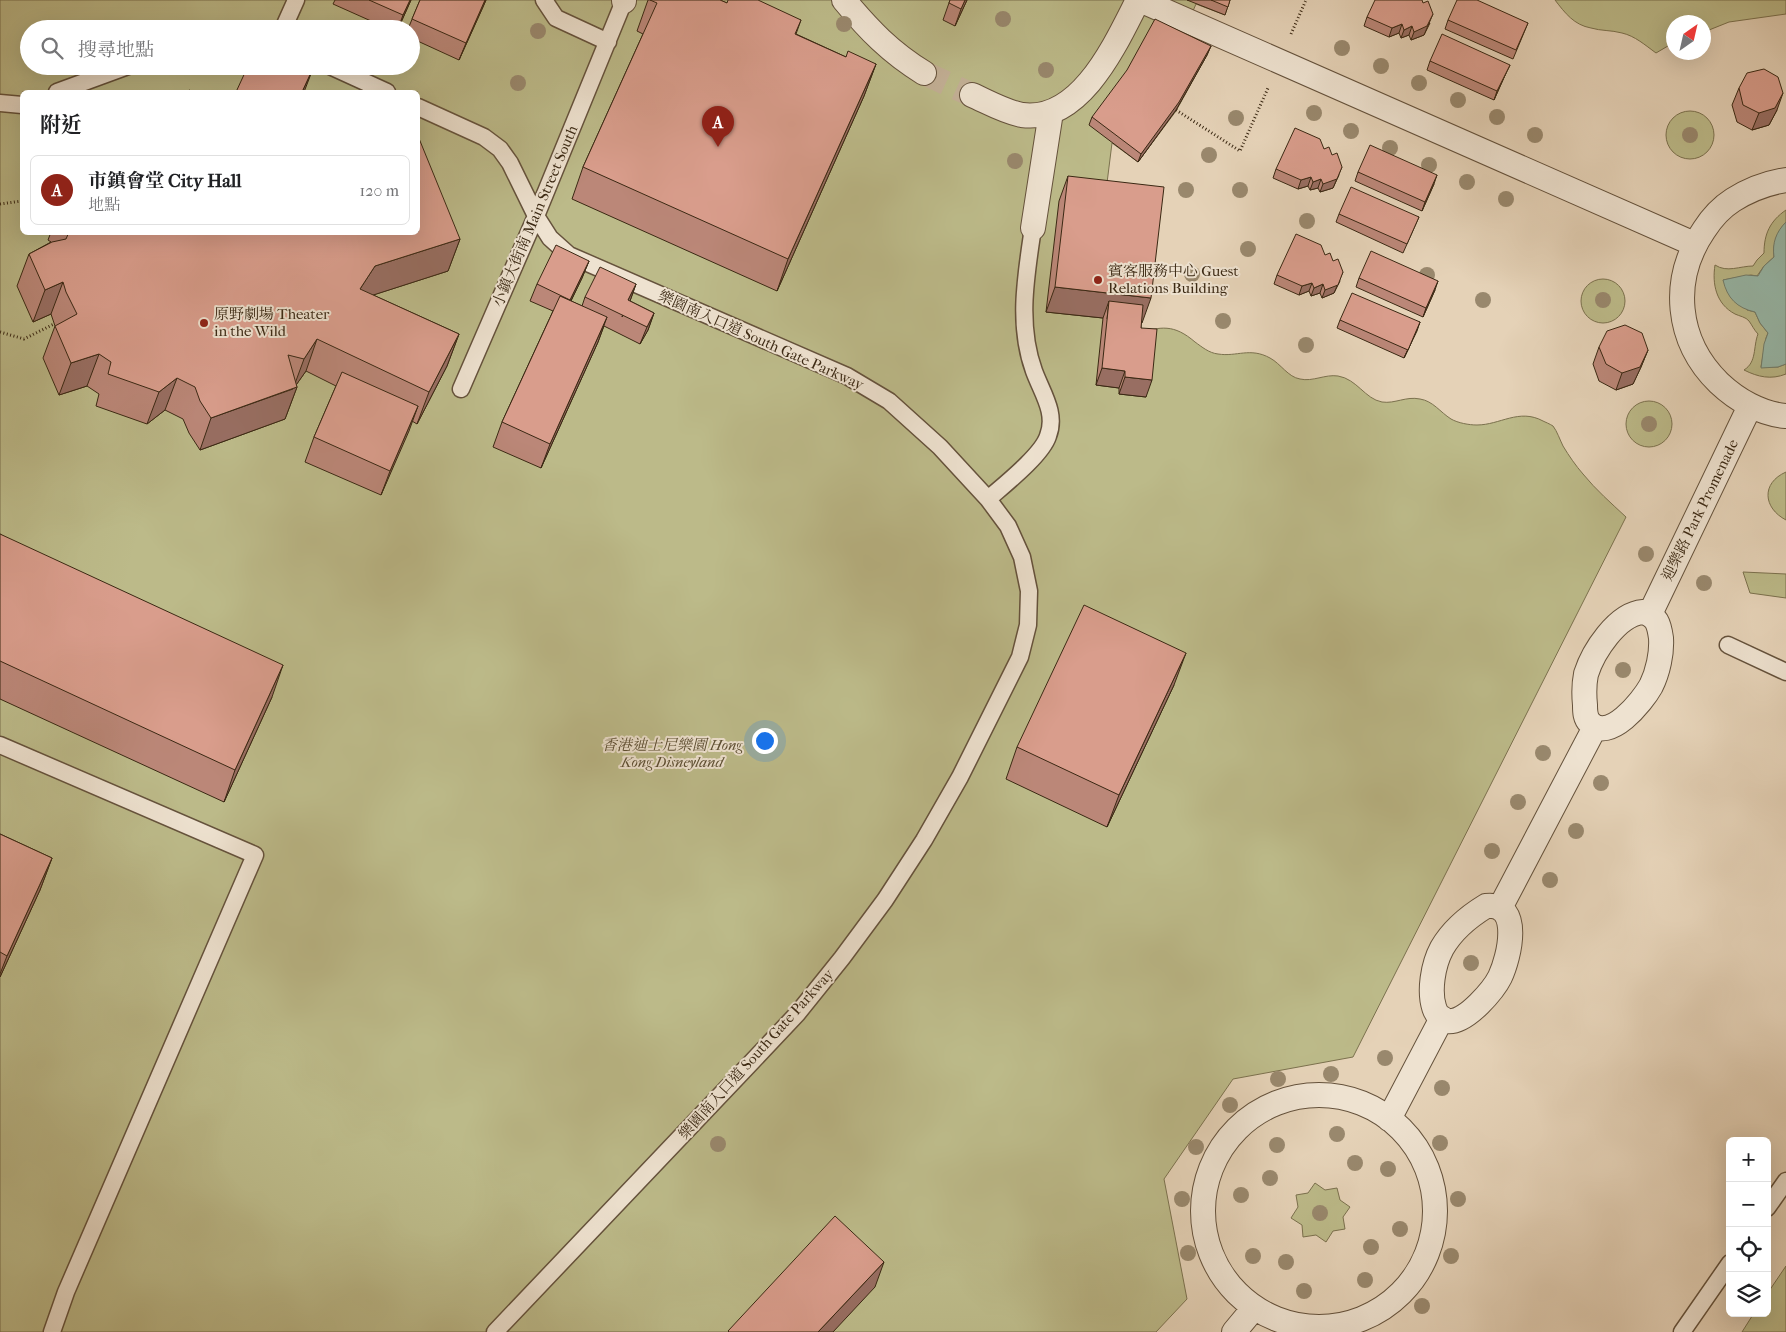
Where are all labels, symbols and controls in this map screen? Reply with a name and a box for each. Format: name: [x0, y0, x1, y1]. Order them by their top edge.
north arrow: [1666, 15, 1711, 60]
search box: [20, 20, 420, 75]
icon: search: [38, 34, 66, 62]
text: 搜尋地點: [78, 39, 154, 61]
pin: A: [702, 106, 734, 147]
text: 附近: [40, 113, 82, 137]
street label: 小鎮大街南 Main Street South: [489, 122, 582, 309]
text: 市鎮會堂 City Hall: [88, 170, 242, 192]
text: A: [52, 181, 62, 200]
text: 120 m: [360, 181, 399, 200]
text: 地點: [88, 195, 120, 214]
place label: 賓客服務中心 Guest Relations Building: [1108, 262, 1239, 297]
marker: 賓客服務中心 Guest Relations Building: [1092, 274, 1104, 286]
street label: 樂園南入口道 South Gate Parkway: [656, 286, 867, 394]
place label: 原野劇場 Theater in the Wild: [214, 305, 330, 340]
marker: 原野劇場 Theater in the Wild: [198, 317, 210, 329]
street label: 迎樂路 Park Promenade: [1658, 436, 1742, 584]
your location: [752, 728, 778, 754]
park label: 香港迪士尼樂園 Hong Kong Disneyland: [602, 736, 743, 771]
street label: 樂園南入口道 South Gate Parkway: [675, 964, 838, 1143]
map controls: [1726, 1137, 1771, 1317]
button: +: [1726, 1137, 1771, 1182]
button: −: [1726, 1182, 1771, 1227]
button: locate: [1726, 1227, 1771, 1272]
button: layers: [1726, 1272, 1771, 1317]

